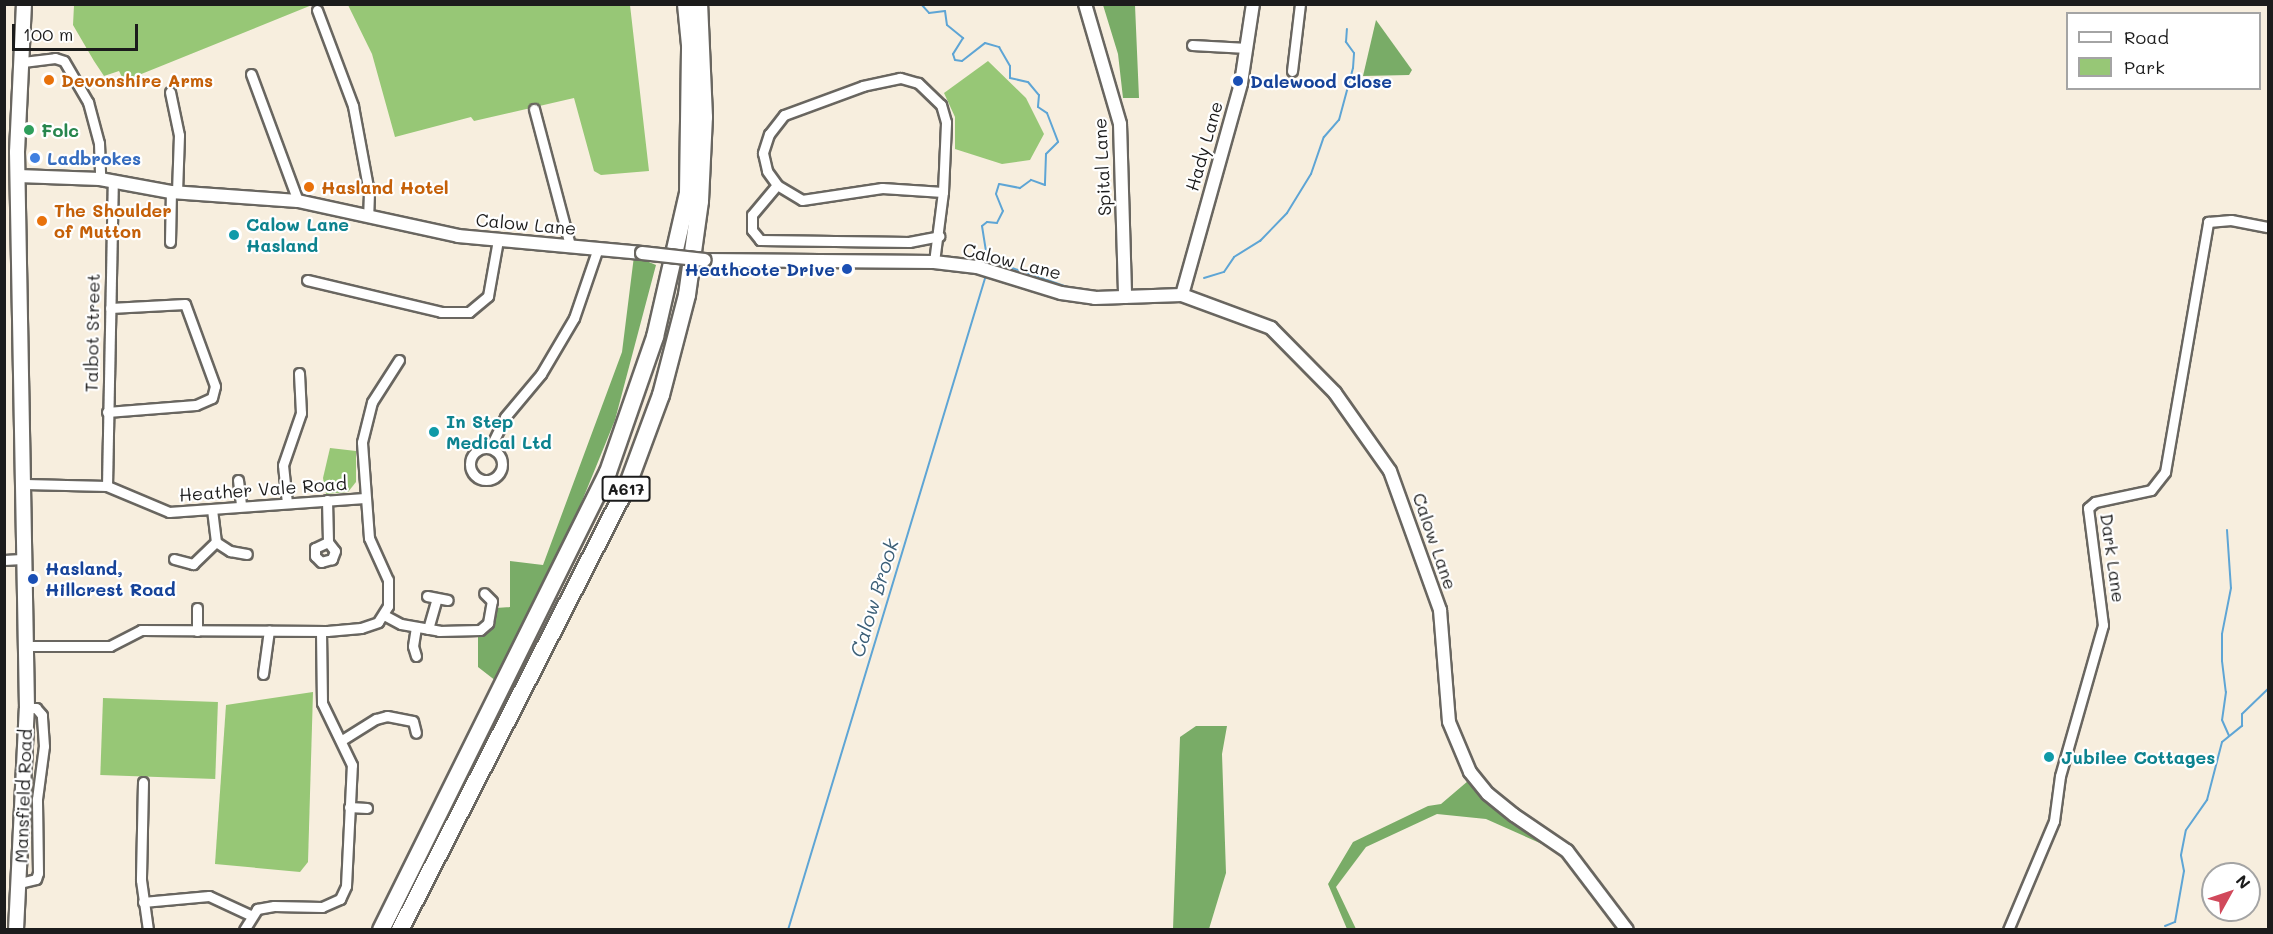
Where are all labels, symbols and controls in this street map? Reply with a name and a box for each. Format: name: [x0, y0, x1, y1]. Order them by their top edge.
scale bar: [15, 12, 141, 50]
legend: [2066, 12, 2261, 90]
text: 100 m: [23, 22, 73, 46]
text: Road: [2124, 25, 2169, 49]
text: Park: [2124, 55, 2165, 79]
place label: Devonshire Arms: [61, 69, 213, 91]
place label: Dalewood Close: [1250, 70, 1392, 92]
marker: Devonshire Arms: [42, 73, 56, 87]
marker: Dalewood Close: [1231, 74, 1245, 88]
street label: Hady Lane: [1181, 99, 1227, 193]
street label: Spital Lane: [1089, 118, 1115, 216]
place label: Folc: [41, 119, 79, 141]
marker: Folc: [22, 123, 36, 137]
place label: Ladbrokes: [47, 147, 141, 169]
marker: Ladbrokes: [28, 151, 42, 165]
place label: Hasland Hotel: [321, 176, 449, 198]
marker: Hasland Hotel: [302, 180, 316, 194]
place label: The Shoulder of Mutton: [54, 200, 172, 242]
street label: Calow Lane: [475, 209, 577, 239]
marker: The Shoulder of Mutton: [35, 214, 49, 228]
place label: Calow Lane Hasland: [246, 214, 349, 256]
marker: Calow Lane Hasland: [227, 228, 241, 242]
street label: Calow Lane: [960, 238, 1064, 284]
place label: Heathcote Drive: [685, 258, 835, 280]
marker: Heathcote Drive: [840, 262, 854, 276]
street label: Talbot Street: [80, 273, 104, 393]
place label: In Step Medical Ltd: [446, 411, 552, 454]
marker: In Step Medical Ltd: [427, 425, 441, 439]
street label: Heather Vale Road: [178, 472, 348, 506]
road number: A617: [600, 476, 652, 502]
street label: Calow Lane: [1408, 490, 1462, 592]
street label: Dark Lane: [2096, 512, 2130, 604]
water label: Calow Brook: [845, 536, 903, 660]
place label: Hasland, Hillcrest Road: [45, 558, 176, 600]
marker: Hasland, Hillcrest Road: [26, 572, 40, 586]
street label: Mansfield Road: [10, 728, 36, 864]
place label: Jubilee Cottages: [2061, 746, 2215, 768]
marker: Jubilee Cottages: [2042, 750, 2056, 764]
north arrow: [2201, 862, 2261, 922]
text: N: [2232, 870, 2256, 893]

